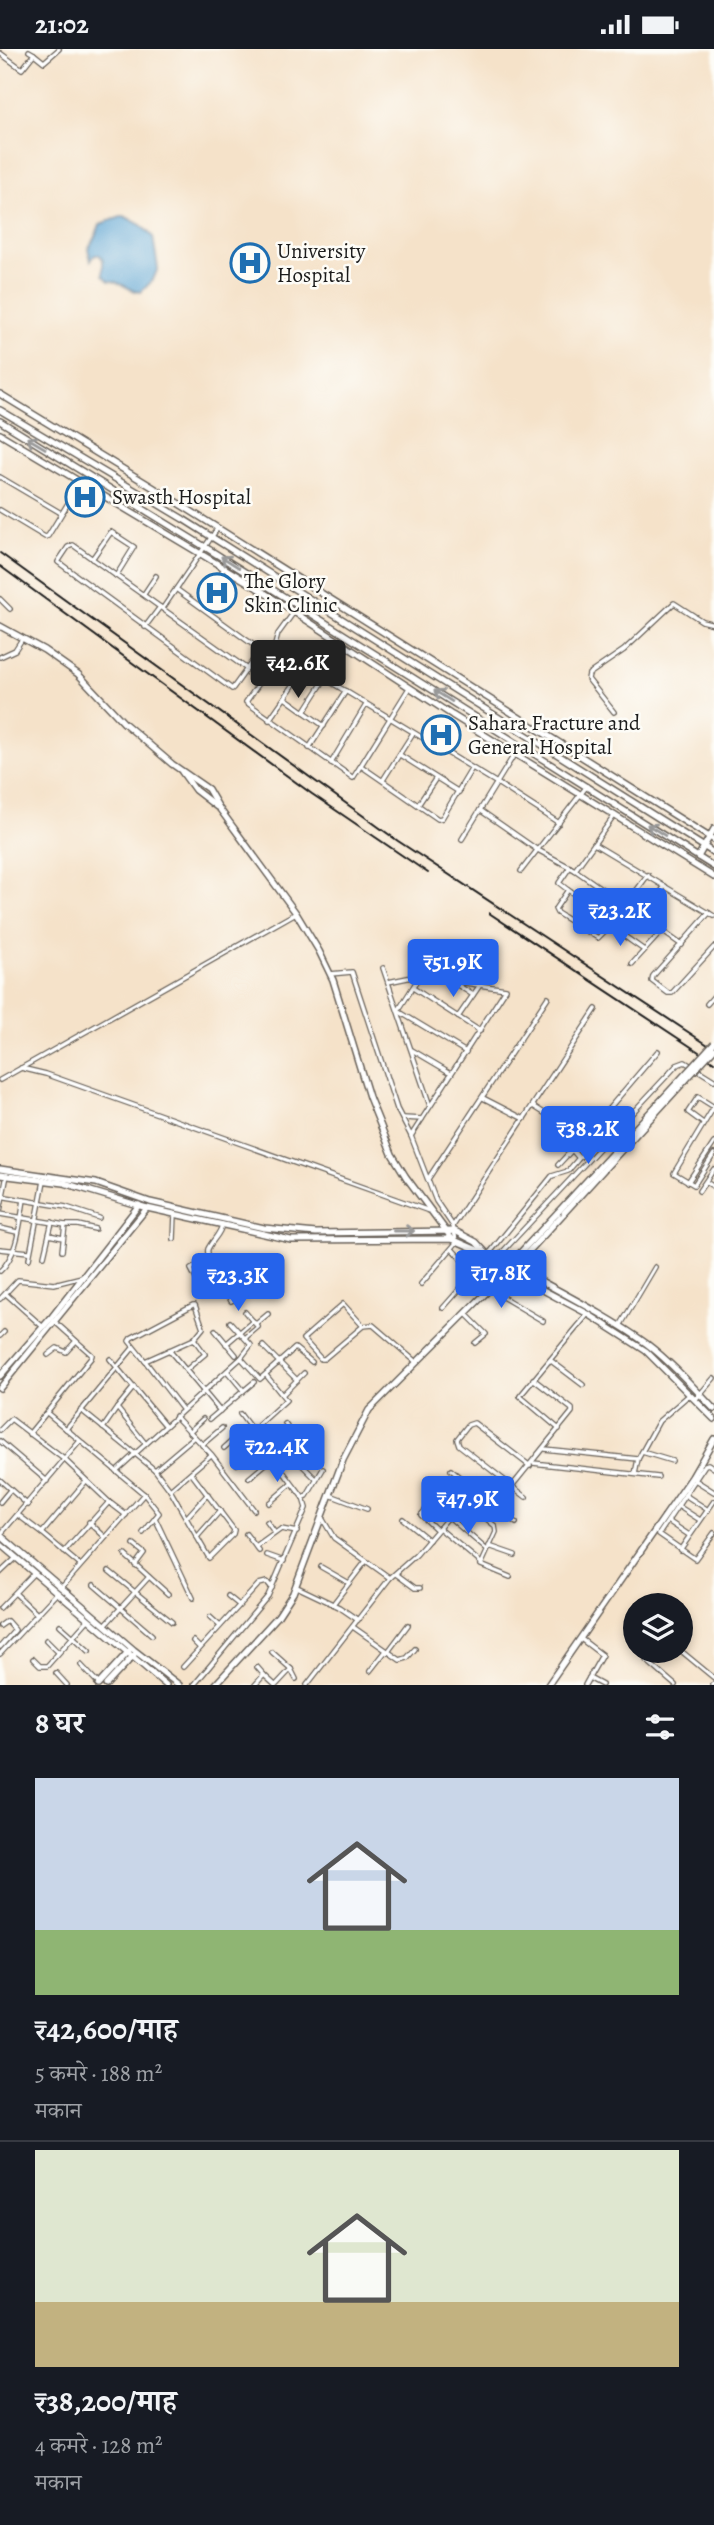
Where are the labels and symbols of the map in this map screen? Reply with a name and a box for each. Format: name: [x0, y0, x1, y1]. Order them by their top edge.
place label: University Hospital: [277, 237, 366, 289]
hospital icon: University Hospital: [229, 242, 271, 284]
one-way arrow: [26, 435, 46, 449]
hospital icon: Swasth Hospital: [64, 476, 106, 518]
place label: Swasth Hospital: [112, 483, 251, 511]
one-way arrow: [220, 554, 240, 568]
place label: The Glory Skin Clinic: [244, 567, 338, 619]
hospital icon: The Glory Skin Clinic: [196, 572, 238, 614]
pin: ₹42.6K: [241, 641, 355, 700]
one-way arrow: [434, 688, 453, 703]
place label: Sahara Fracture and General Hospital: [468, 709, 641, 761]
hospital icon: Sahara Fracture and General Hospital: [420, 714, 462, 756]
one-way arrow: [647, 823, 667, 837]
pin: ₹23.2K: [563, 888, 677, 948]
pin: ₹51.9K: [396, 939, 510, 999]
pin: ₹38.2K: [531, 1107, 645, 1166]
one-way arrow: [392, 1225, 415, 1238]
pin: ₹17.8K: [444, 1251, 558, 1310]
pin: ₹23.3K: [181, 1253, 295, 1313]
pin: ₹22.4K: [220, 1425, 334, 1484]
pin: ₹47.9K: [411, 1477, 525, 1536]

